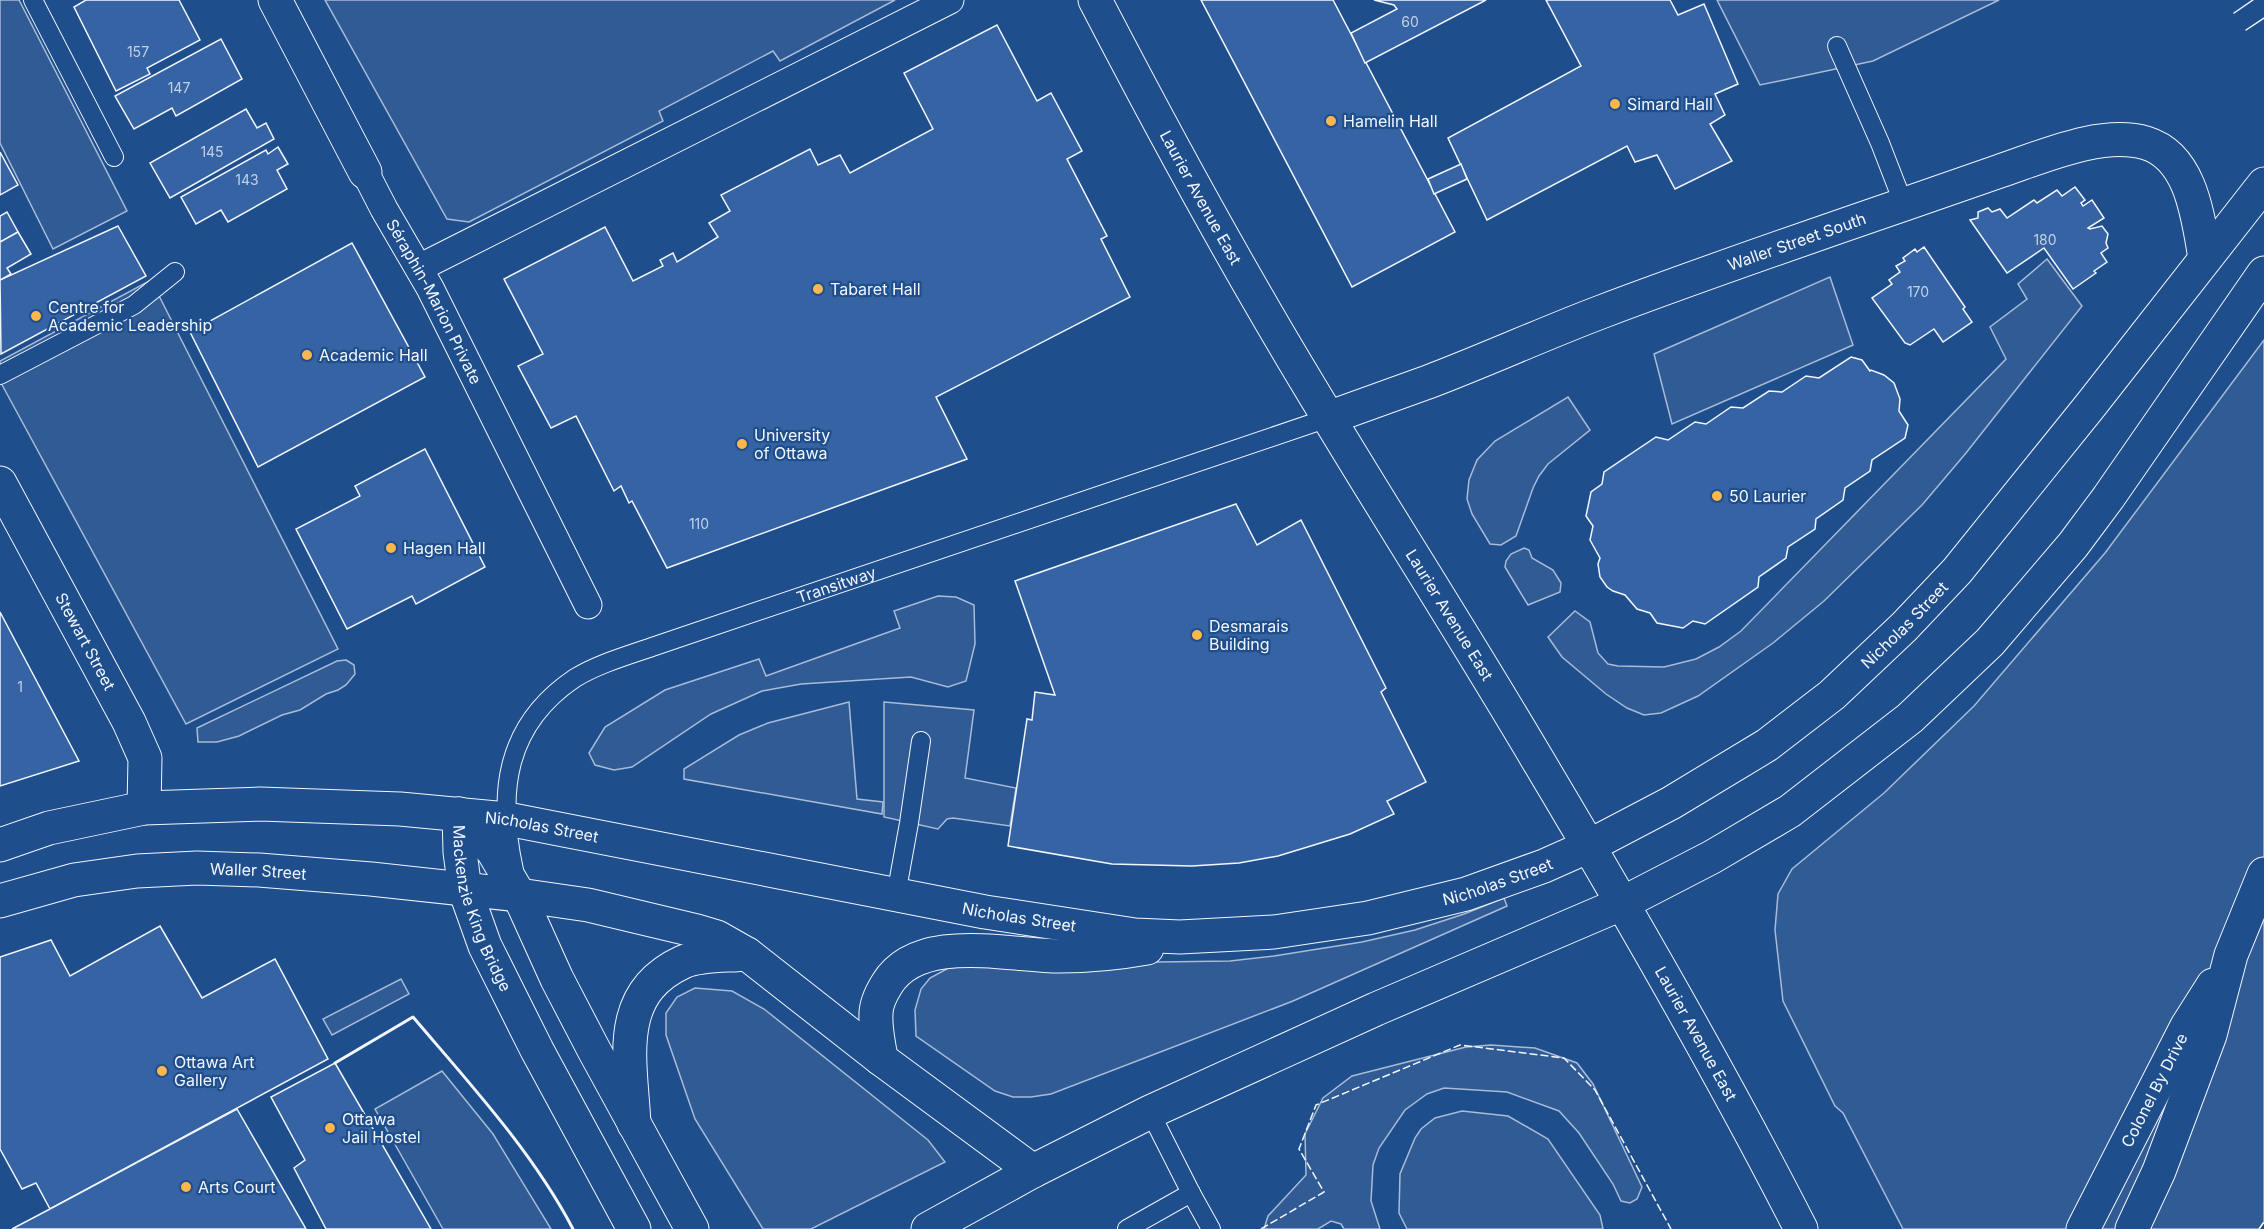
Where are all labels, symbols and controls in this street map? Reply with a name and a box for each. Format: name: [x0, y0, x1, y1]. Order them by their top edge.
house number: 60: [1401, 13, 1419, 30]
house number: 157: [127, 43, 149, 60]
house number: 147: [168, 79, 190, 96]
place label: Simard Hall: [1627, 94, 1713, 114]
marker: Simard Hall: [1608, 97, 1622, 111]
place label: Hamelin Hall: [1343, 111, 1438, 131]
marker: Hamelin Hall: [1324, 114, 1338, 128]
street label: Laurier Avenue East: [1156, 127, 1246, 268]
house number: 145: [200, 143, 224, 160]
house number: 143: [235, 171, 259, 188]
street label: Waller Street South: [1725, 208, 1869, 275]
street label: Séraphin-Marion Private: [382, 215, 486, 387]
house number: 180: [2033, 231, 2057, 248]
place label: Tabaret Hall: [830, 279, 921, 299]
marker: Tabaret Hall: [811, 282, 825, 296]
house number: 170: [1907, 283, 1929, 300]
place label: Centre for Academic Leadership: [48, 297, 212, 335]
marker: Centre for Academic Leadership: [29, 309, 43, 323]
place label: Academic Hall: [319, 345, 428, 365]
marker: Academic Hall: [300, 348, 314, 362]
place label: University of Ottawa: [754, 425, 830, 463]
marker: University of Ottawa: [735, 437, 749, 451]
place label: 50 Laurier: [1729, 486, 1806, 506]
marker: 50 Laurier: [1710, 489, 1724, 503]
house number: 110: [689, 515, 709, 532]
place label: Hagen Hall: [403, 538, 486, 558]
marker: Hagen Hall: [384, 541, 398, 555]
street label: Laurier Avenue East: [1402, 545, 1498, 684]
street label: Transitway: [794, 562, 878, 607]
street label: Nicholas Street: [1857, 577, 1952, 673]
street label: Stewart Street: [51, 589, 120, 694]
place label: Desmarais Building: [1209, 616, 1289, 654]
marker: Desmarais Building: [1190, 628, 1204, 642]
house number: 1: [17, 678, 23, 695]
street label: Nicholas Street: [484, 807, 600, 847]
street label: Mackenzie King Bridge: [449, 824, 516, 995]
street label: Nicholas Street: [1440, 853, 1556, 909]
street label: Waller Street: [210, 858, 307, 884]
street label: Nicholas Street: [960, 898, 1077, 936]
street label: Laurier Avenue East: [1651, 963, 1742, 1104]
street label: Colonel By Drive: [2117, 1030, 2192, 1151]
place label: Ottawa Art Gallery: [174, 1052, 255, 1090]
marker: Ottawa Art Gallery: [155, 1064, 169, 1078]
place label: Ottawa Jail Hostel: [342, 1109, 421, 1147]
marker: Ottawa Jail Hostel: [323, 1121, 337, 1135]
place label: Arts Court: [198, 1177, 276, 1197]
marker: Arts Court: [179, 1180, 193, 1194]

